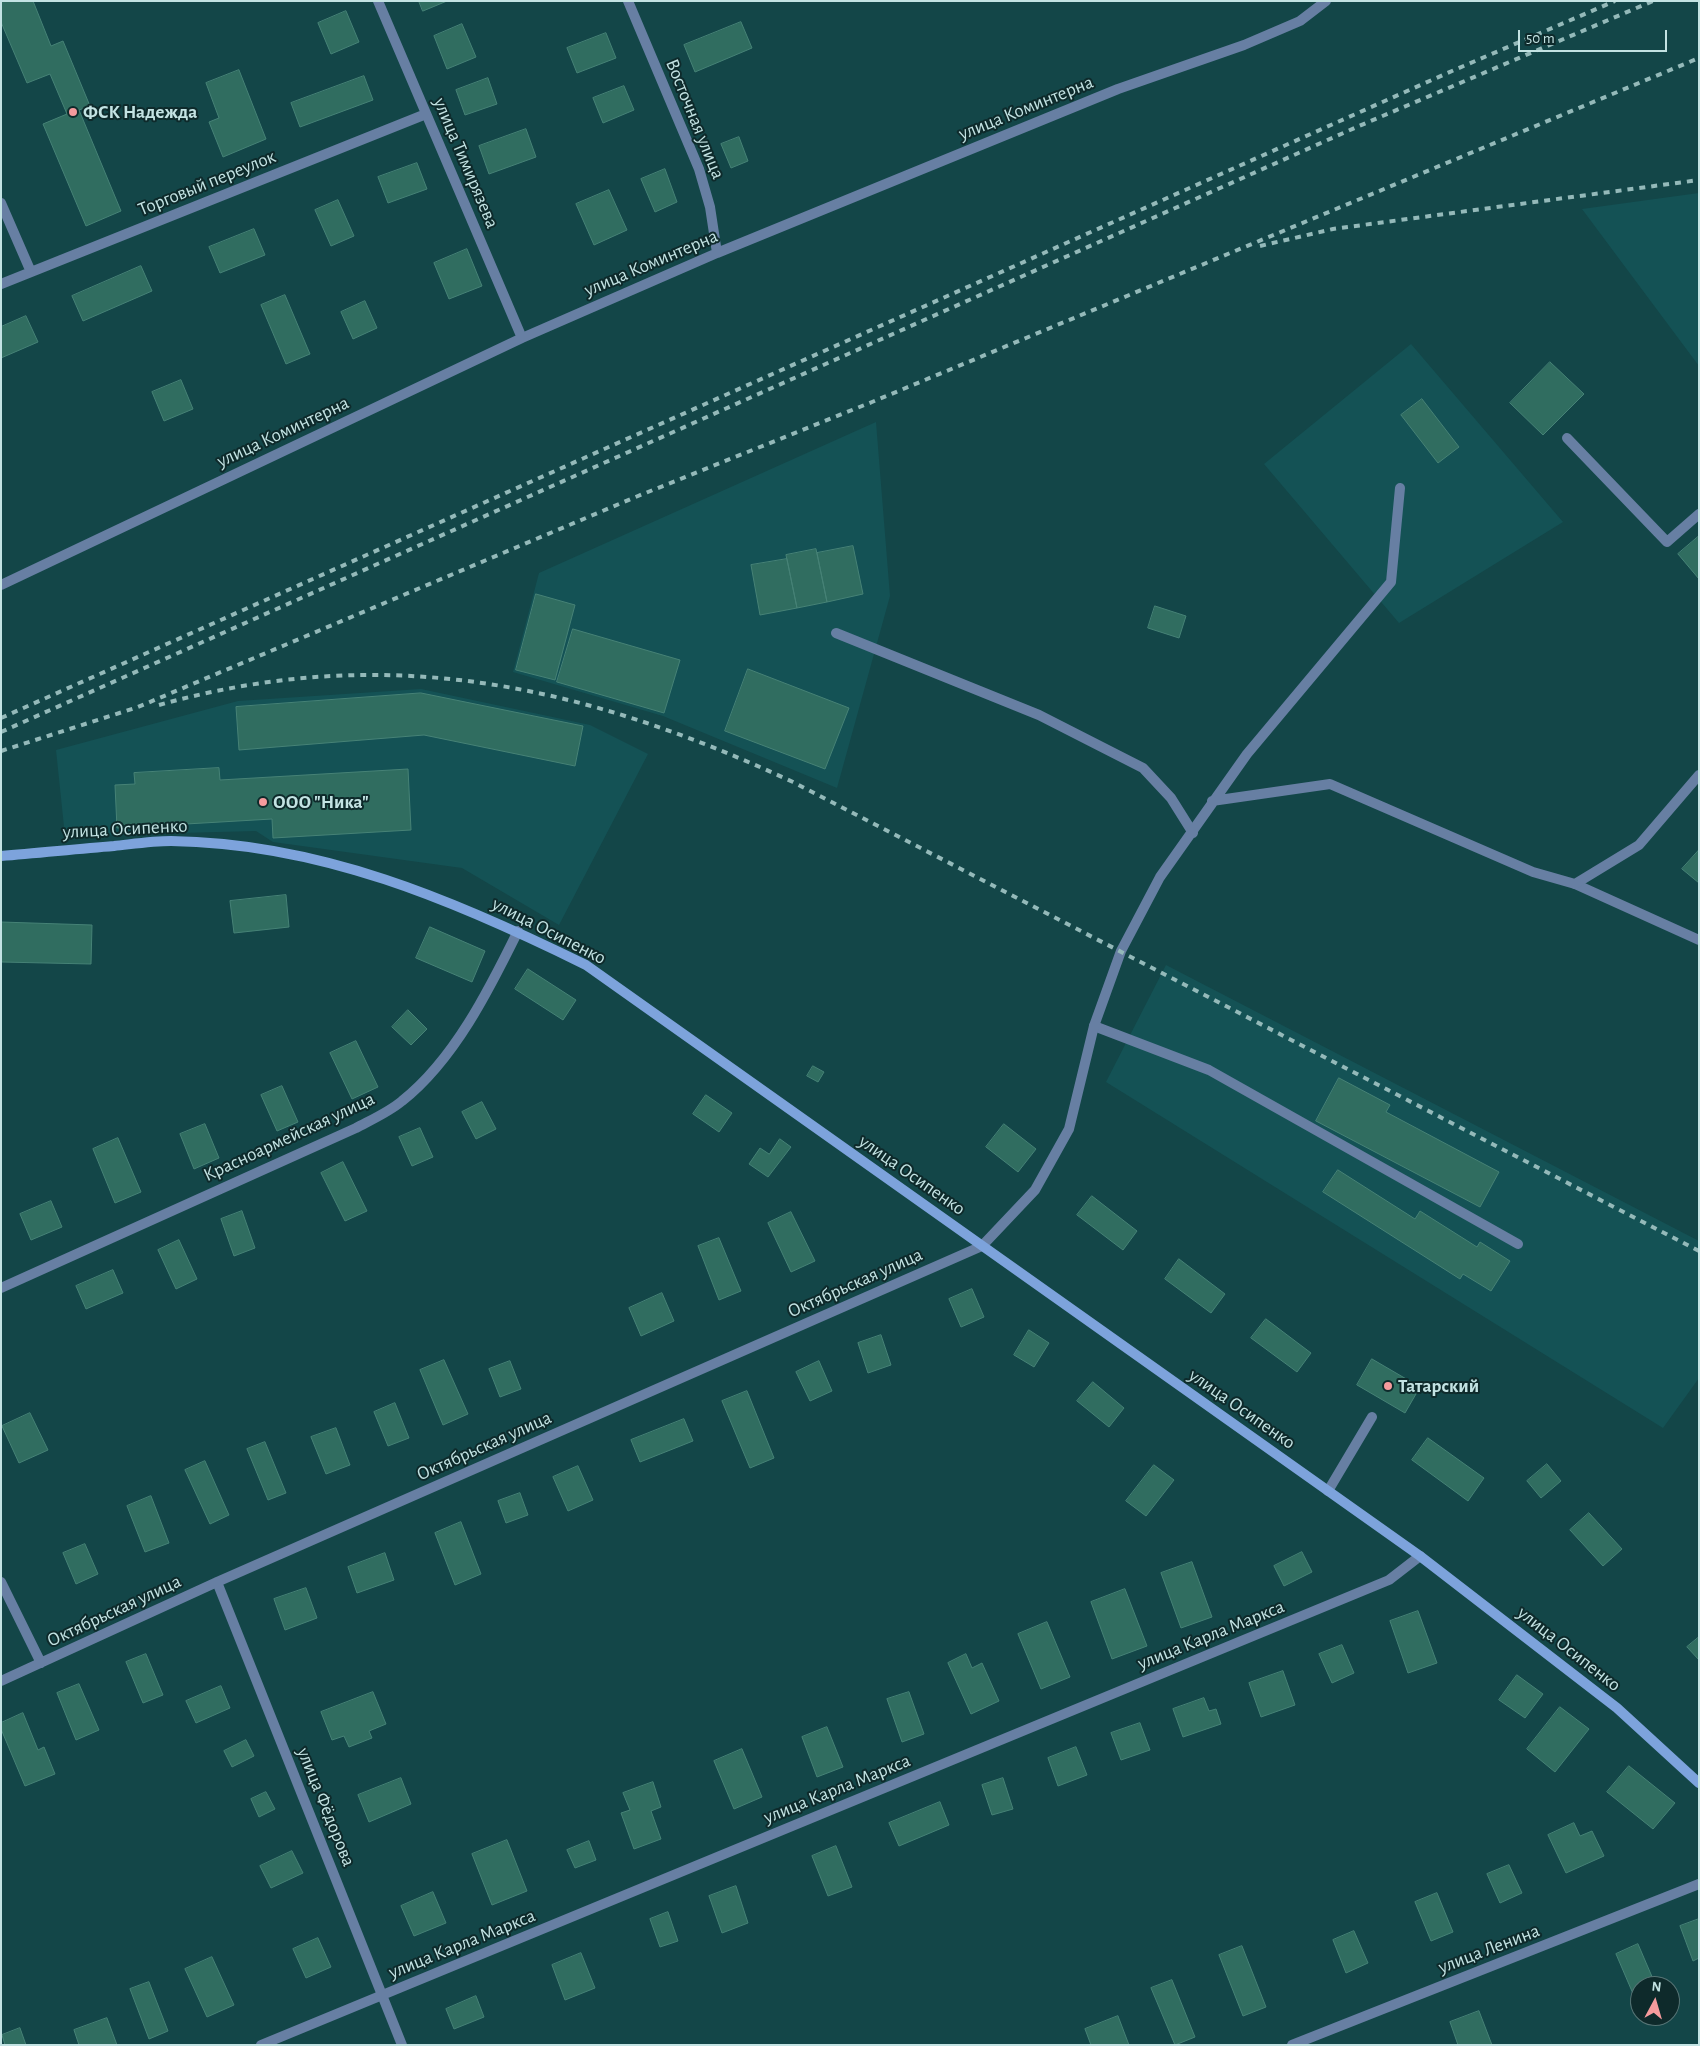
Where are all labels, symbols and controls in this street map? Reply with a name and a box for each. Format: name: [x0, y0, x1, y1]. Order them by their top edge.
scale bar: [1520, 20, 1669, 52]
text: 50 m: [1526, 31, 1555, 46]
street label: Восточная улица: [661, 56, 729, 182]
street label: улица Коминтерна: [955, 71, 1097, 145]
street label: улица Тимирязева: [428, 94, 504, 232]
place label: ФСК Надежда: [83, 101, 197, 123]
marker: ФСК Надежда: [67, 106, 79, 118]
street label: Торговый переулок: [135, 145, 279, 221]
street label: улица Коминтерна: [581, 225, 721, 301]
street label: улица Коминтерна: [213, 391, 353, 473]
place label: ООО "Ника": [273, 791, 369, 813]
marker: ООО "Ника": [257, 796, 269, 808]
street label: улица Осипенко: [62, 814, 188, 844]
street label: улица Осипенко: [488, 893, 610, 969]
street label: Красноармейская улица: [200, 1087, 378, 1187]
street label: улица Осипенко: [854, 1130, 970, 1220]
street label: Октябрьская улица: [784, 1243, 926, 1323]
street label: улица Осипенко: [1184, 1364, 1300, 1454]
place label: Татарский: [1398, 1375, 1479, 1397]
marker: Татарский: [1382, 1380, 1394, 1392]
street label: Октябрьская улица: [413, 1406, 555, 1486]
street label: Октябрьская улица: [43, 1570, 185, 1652]
street label: улица Карла Маркса: [1134, 1595, 1288, 1675]
street label: улица Осипенко: [1513, 1602, 1625, 1696]
street label: улица Фёдорова: [292, 1744, 360, 1870]
street label: улица Карла Маркса: [760, 1749, 914, 1829]
street label: улица Карла Маркса: [385, 1904, 539, 1984]
street label: улица Ленина: [1435, 1919, 1543, 1979]
north arrow: [1630, 1976, 1680, 2026]
text: N: [1651, 1980, 1662, 1995]

